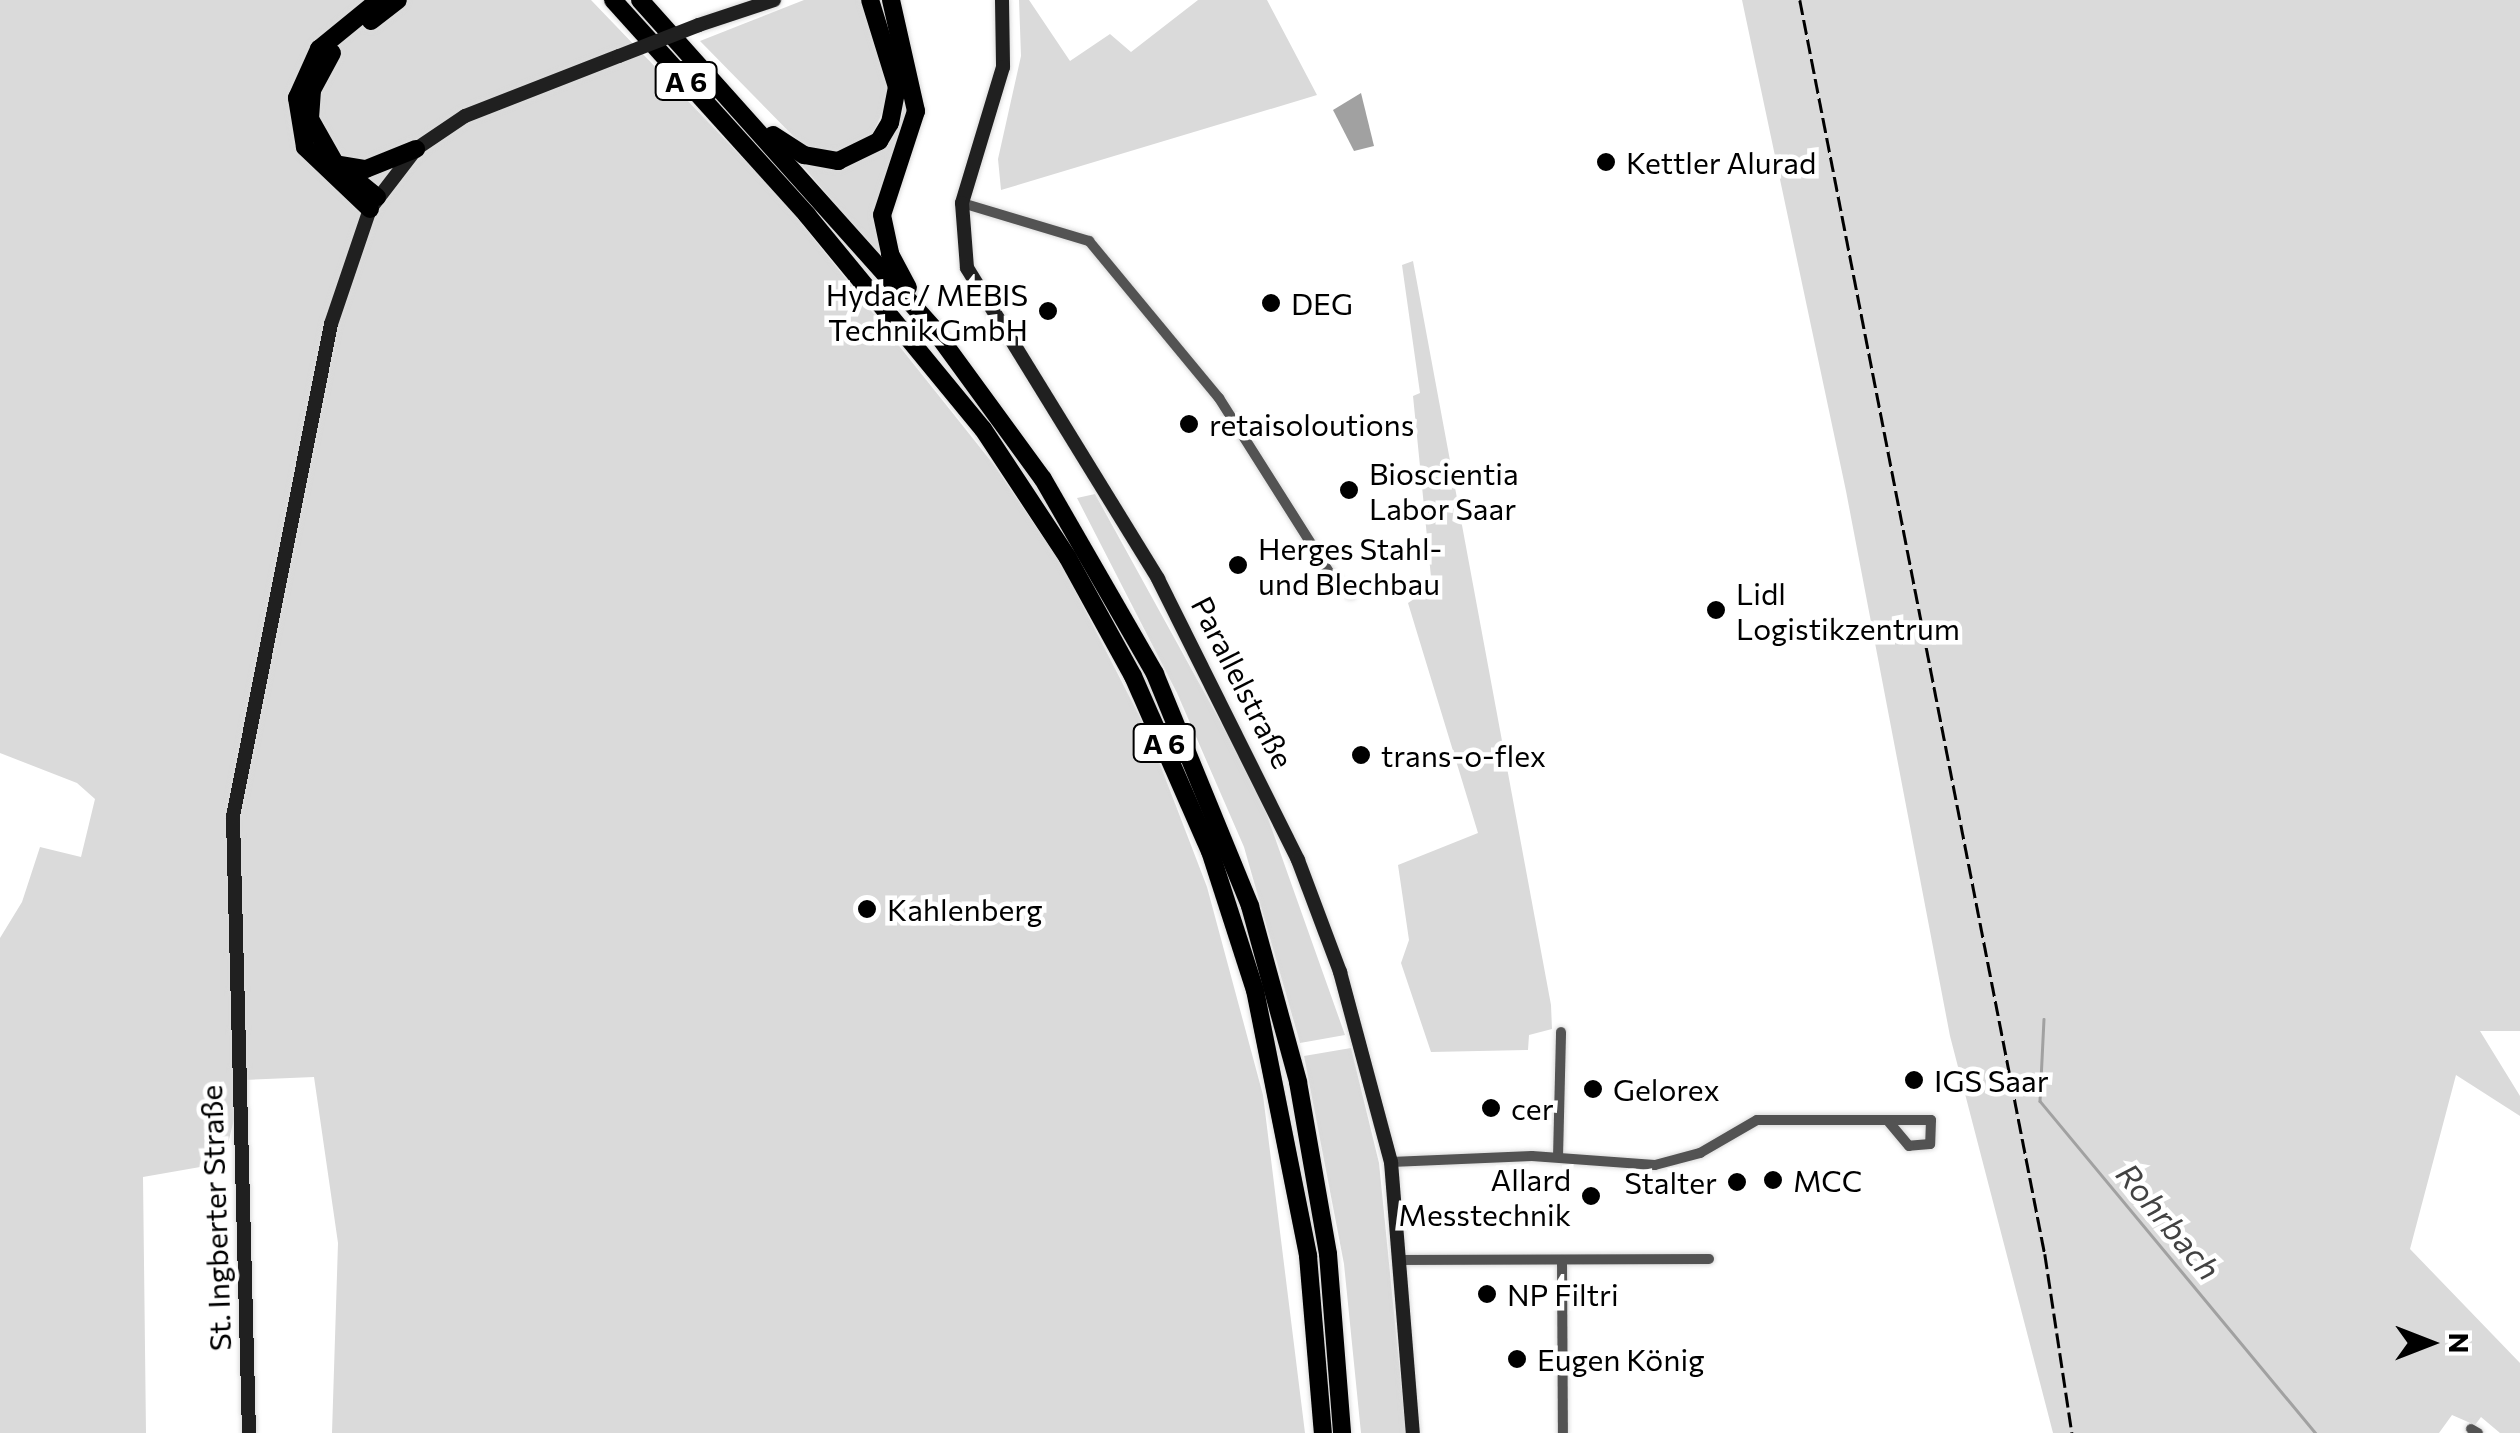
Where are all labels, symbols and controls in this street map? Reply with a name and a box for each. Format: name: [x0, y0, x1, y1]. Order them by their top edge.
road number: A 6: [654, 58, 718, 104]
place label: Kettler Alurad: [1626, 144, 1816, 180]
marker: Kettler Alurad: [1595, 151, 1617, 173]
place label: Hydac / MEBIS Technik GmbH: [826, 276, 1028, 346]
place label: DEG: [1291, 285, 1353, 321]
marker: DEG: [1260, 292, 1282, 314]
marker: Hydac / MEBIS Technik GmbH: [1037, 300, 1059, 322]
place label: retaisoloutions: [1209, 406, 1414, 442]
marker: retaisoloutions: [1178, 413, 1200, 435]
place label: Bioscientia Labor Saar: [1369, 455, 1519, 526]
marker: Bioscientia Labor Saar: [1338, 479, 1360, 501]
place label: Herges Stahl- und Blechbau: [1258, 530, 1442, 600]
marker: Herges Stahl- und Blechbau: [1227, 554, 1249, 576]
place label: Lidl Logistikzentrum: [1736, 575, 1960, 646]
street label: Parallelstraße: [1184, 590, 1302, 774]
marker: Lidl Logistikzentrum: [1705, 599, 1727, 621]
road number: A 6: [1132, 720, 1196, 766]
place label: trans-o-flex: [1381, 737, 1546, 773]
marker: trans-o-flex: [1350, 744, 1372, 766]
place label: Kahlenberg: [887, 891, 1042, 927]
marker: Kahlenberg: [856, 898, 878, 920]
place label: IGS Saar: [1934, 1062, 2049, 1098]
marker: IGS Saar: [1903, 1069, 1925, 1091]
place label: Gelorex: [1613, 1071, 1720, 1107]
marker: Gelorex: [1582, 1078, 1604, 1100]
street label: St. Ingberter Straße: [192, 1084, 238, 1352]
place label: cer: [1511, 1090, 1554, 1126]
marker: cer: [1480, 1097, 1502, 1119]
water label: Rohrbach: [2109, 1155, 2229, 1287]
place label: Allard Messtechnik: [1398, 1161, 1571, 1232]
place label: MCC: [1793, 1162, 1862, 1198]
place label: Stalter: [1624, 1164, 1717, 1200]
marker: MCC: [1762, 1169, 1784, 1191]
marker: Stalter: [1726, 1171, 1748, 1193]
marker: Allard Messtechnik: [1580, 1185, 1602, 1207]
place label: NP Filtri: [1507, 1276, 1619, 1312]
marker: NP Filtri: [1476, 1283, 1498, 1305]
north arrow: [2380, 1293, 2480, 1393]
text: N: [2443, 1333, 2477, 1354]
place label: Eugen König: [1537, 1341, 1704, 1377]
marker: Eugen König: [1506, 1348, 1528, 1370]

